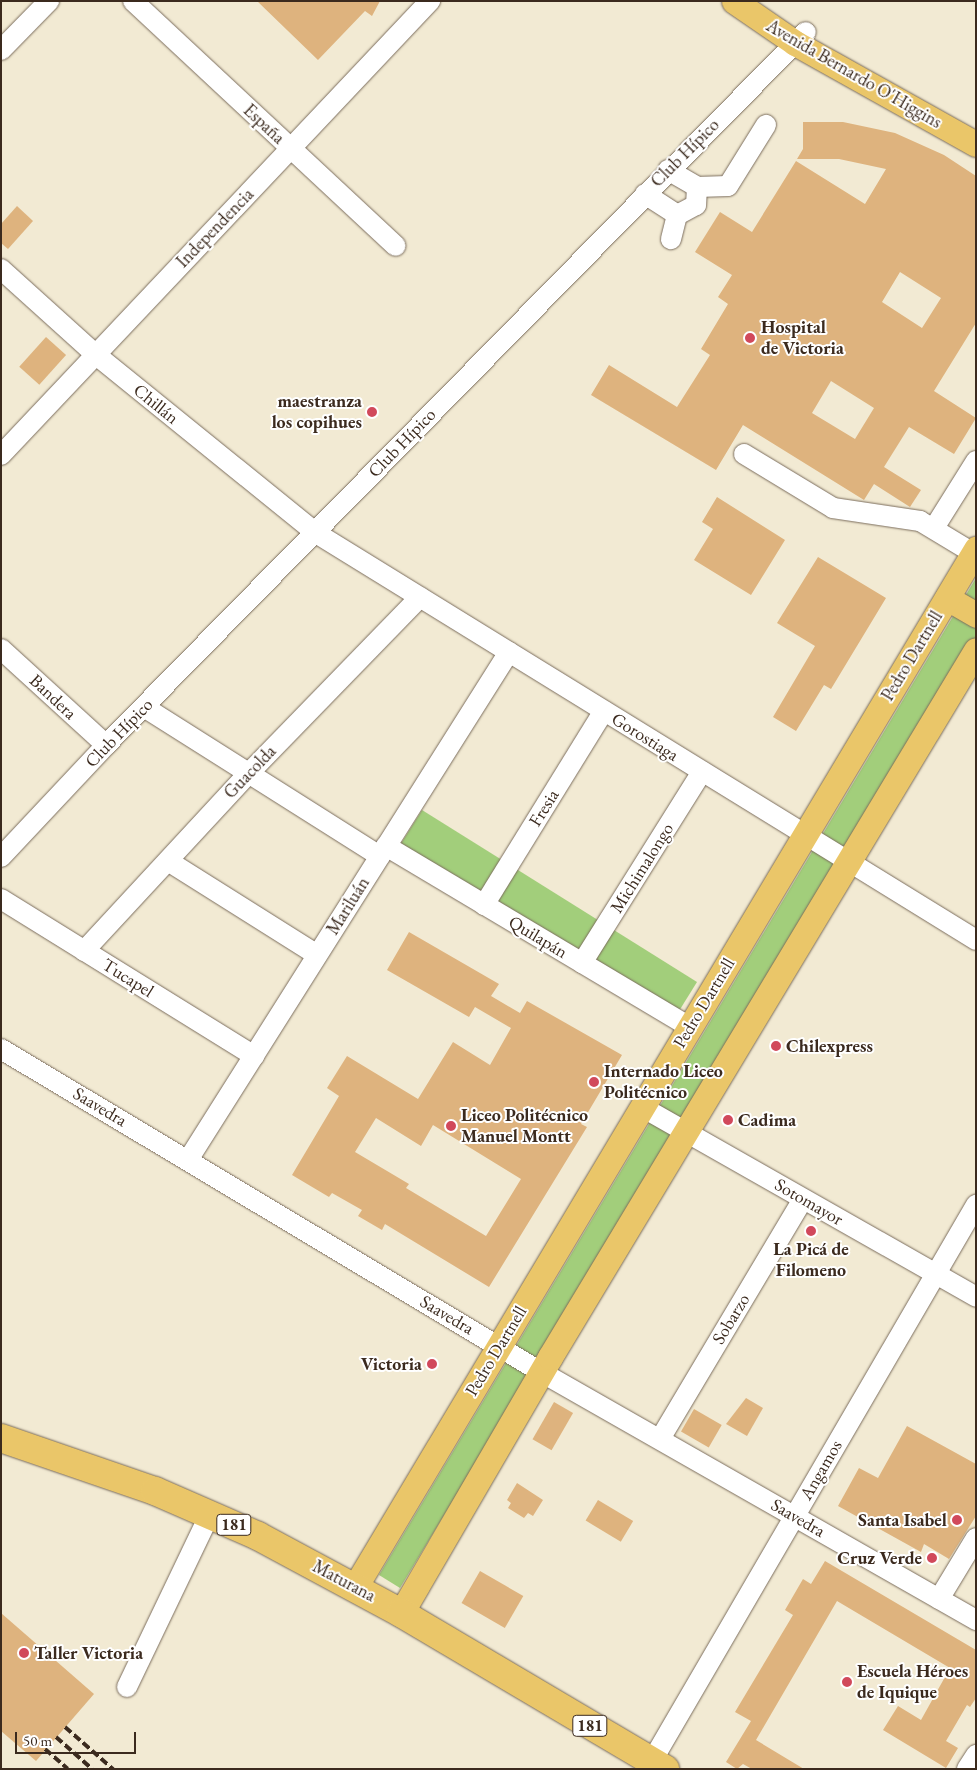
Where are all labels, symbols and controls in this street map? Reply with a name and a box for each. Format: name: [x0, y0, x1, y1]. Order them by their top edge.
street label: Avenida Bernardo O'Higgins: [762, 15, 946, 133]
street label: España: [239, 99, 289, 149]
street label: Club Hípico: [646, 114, 724, 192]
street label: Independencia: [172, 184, 258, 272]
place label: Hospital de Victoria: [761, 317, 844, 359]
marker: Hospital de Victoria: [743, 331, 757, 345]
street label: Chillán: [129, 379, 183, 429]
place label: maestranza los copihues: [272, 391, 362, 434]
street label: Club Hípico: [364, 404, 440, 482]
marker: maestranza los copihues: [366, 406, 378, 418]
street label: Pedro Dartnell: [877, 607, 947, 705]
street label: Bandera: [25, 670, 81, 724]
street label: Club Hípico: [81, 694, 157, 772]
street label: Gorostiaga: [607, 708, 683, 766]
street label: Guacolda: [219, 741, 281, 803]
street label: Fresia: [524, 785, 564, 831]
street label: Michimalongo: [606, 819, 678, 917]
street label: Mariluán: [322, 873, 374, 939]
street label: Quilapán: [505, 911, 571, 963]
street label: Tucapel: [98, 954, 158, 1002]
street label: Pedro Dartnell: [669, 954, 739, 1052]
place label: Chilexpress: [786, 1035, 873, 1057]
marker: Chilexpress: [770, 1040, 782, 1052]
place label: Internado Liceo Politécnico: [604, 1061, 723, 1104]
marker: Internado Liceo Politécnico: [588, 1076, 600, 1088]
street label: Saavedra: [69, 1083, 131, 1131]
place label: Liceo Politécnico Manuel Montt: [461, 1105, 588, 1148]
place label: Cadima: [738, 1109, 796, 1131]
marker: Cadima: [722, 1114, 734, 1126]
marker: Liceo Politécnico Manuel Montt: [445, 1120, 457, 1132]
street label: Sotomayor: [771, 1174, 847, 1230]
marker: La Picá de Filomeno: [805, 1225, 817, 1237]
place label: La Picá de Filomeno: [773, 1239, 849, 1282]
street label: Sobarzo: [708, 1290, 754, 1348]
street label: Saavedra: [416, 1291, 478, 1339]
street label: Pedro Dartnell: [461, 1302, 531, 1400]
place label: Victoria: [361, 1353, 422, 1375]
marker: Victoria: [426, 1358, 438, 1370]
street label: Angamos: [795, 1436, 847, 1504]
street label: Saavedra: [767, 1494, 829, 1542]
place label: Santa Isabel: [858, 1509, 947, 1531]
road number: 181: [215, 1512, 253, 1538]
marker: Santa Isabel: [951, 1514, 963, 1526]
place label: Cruz Verde: [837, 1547, 922, 1569]
marker: Cruz Verde: [926, 1552, 938, 1564]
street label: Maturana: [309, 1555, 379, 1607]
place label: Taller Victoria: [34, 1642, 143, 1664]
marker: Taller Victoria: [18, 1647, 30, 1659]
place label: Escuela Héroes de Iquique: [857, 1661, 968, 1704]
marker: Escuela Héroes de Iquique: [841, 1676, 853, 1688]
road number: 181: [571, 1712, 609, 1740]
scale bar: [18, 1722, 139, 1754]
text: 50 m: [23, 1731, 52, 1750]

